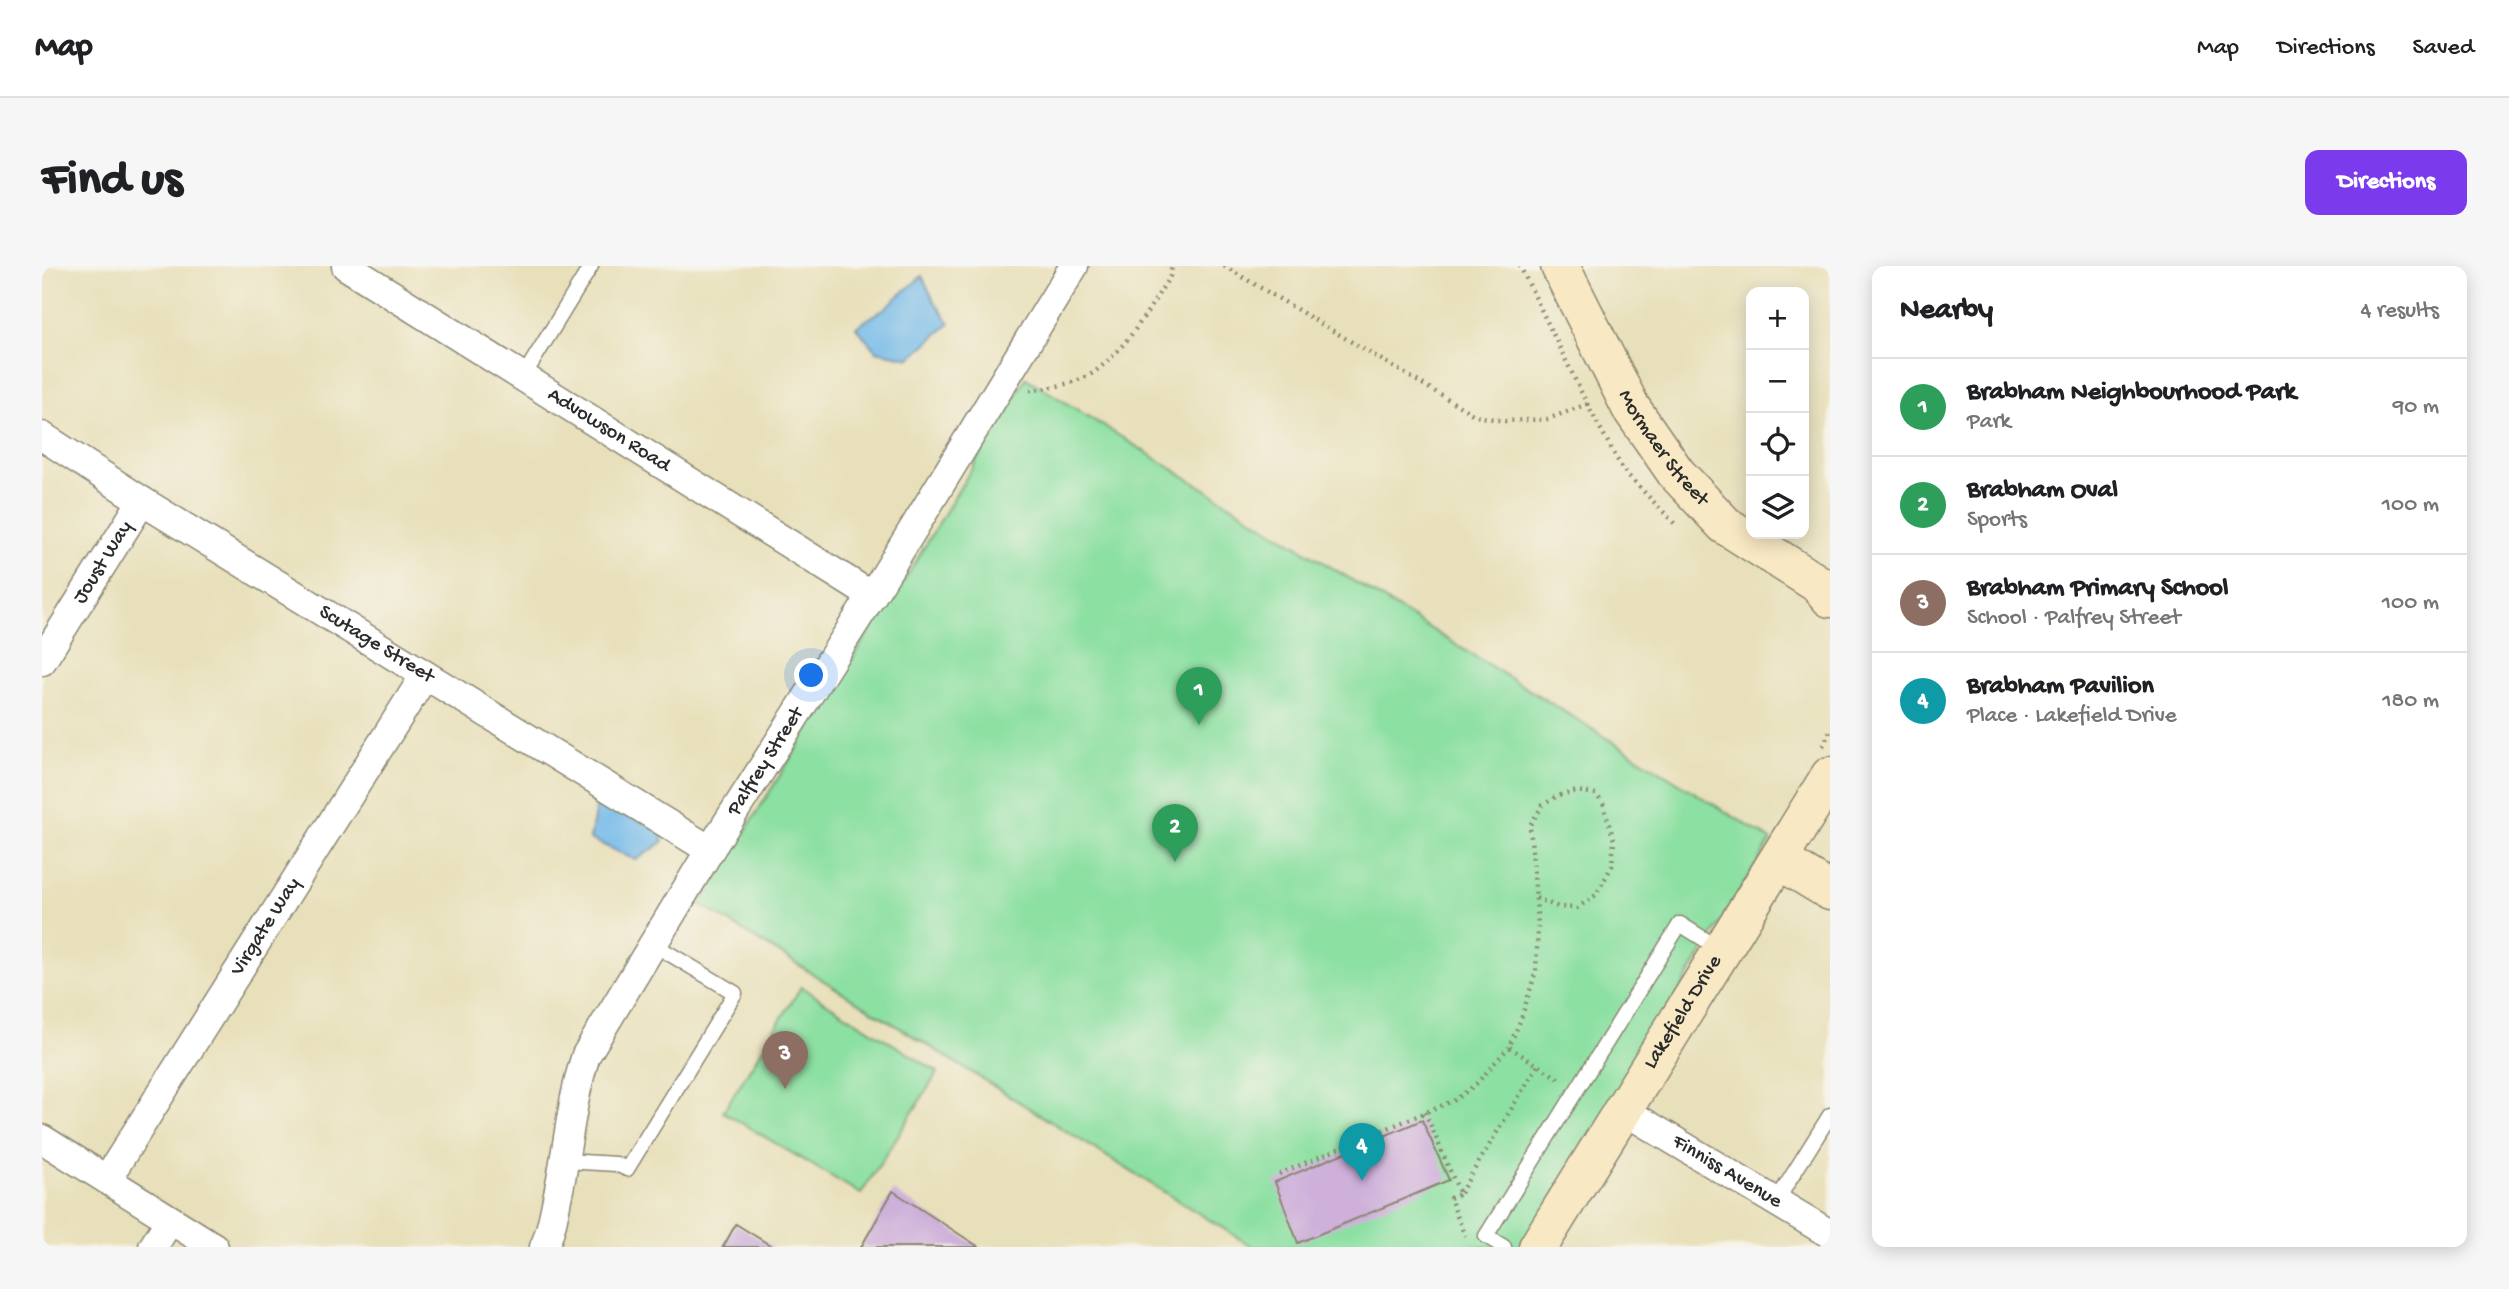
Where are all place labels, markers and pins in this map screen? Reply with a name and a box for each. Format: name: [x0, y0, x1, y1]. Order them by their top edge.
pin: 1: [1176, 667, 1222, 725]
pin: 2: [1152, 804, 1198, 862]
pin: 3: [762, 1031, 808, 1089]
pin: 4: [1339, 1123, 1385, 1181]

